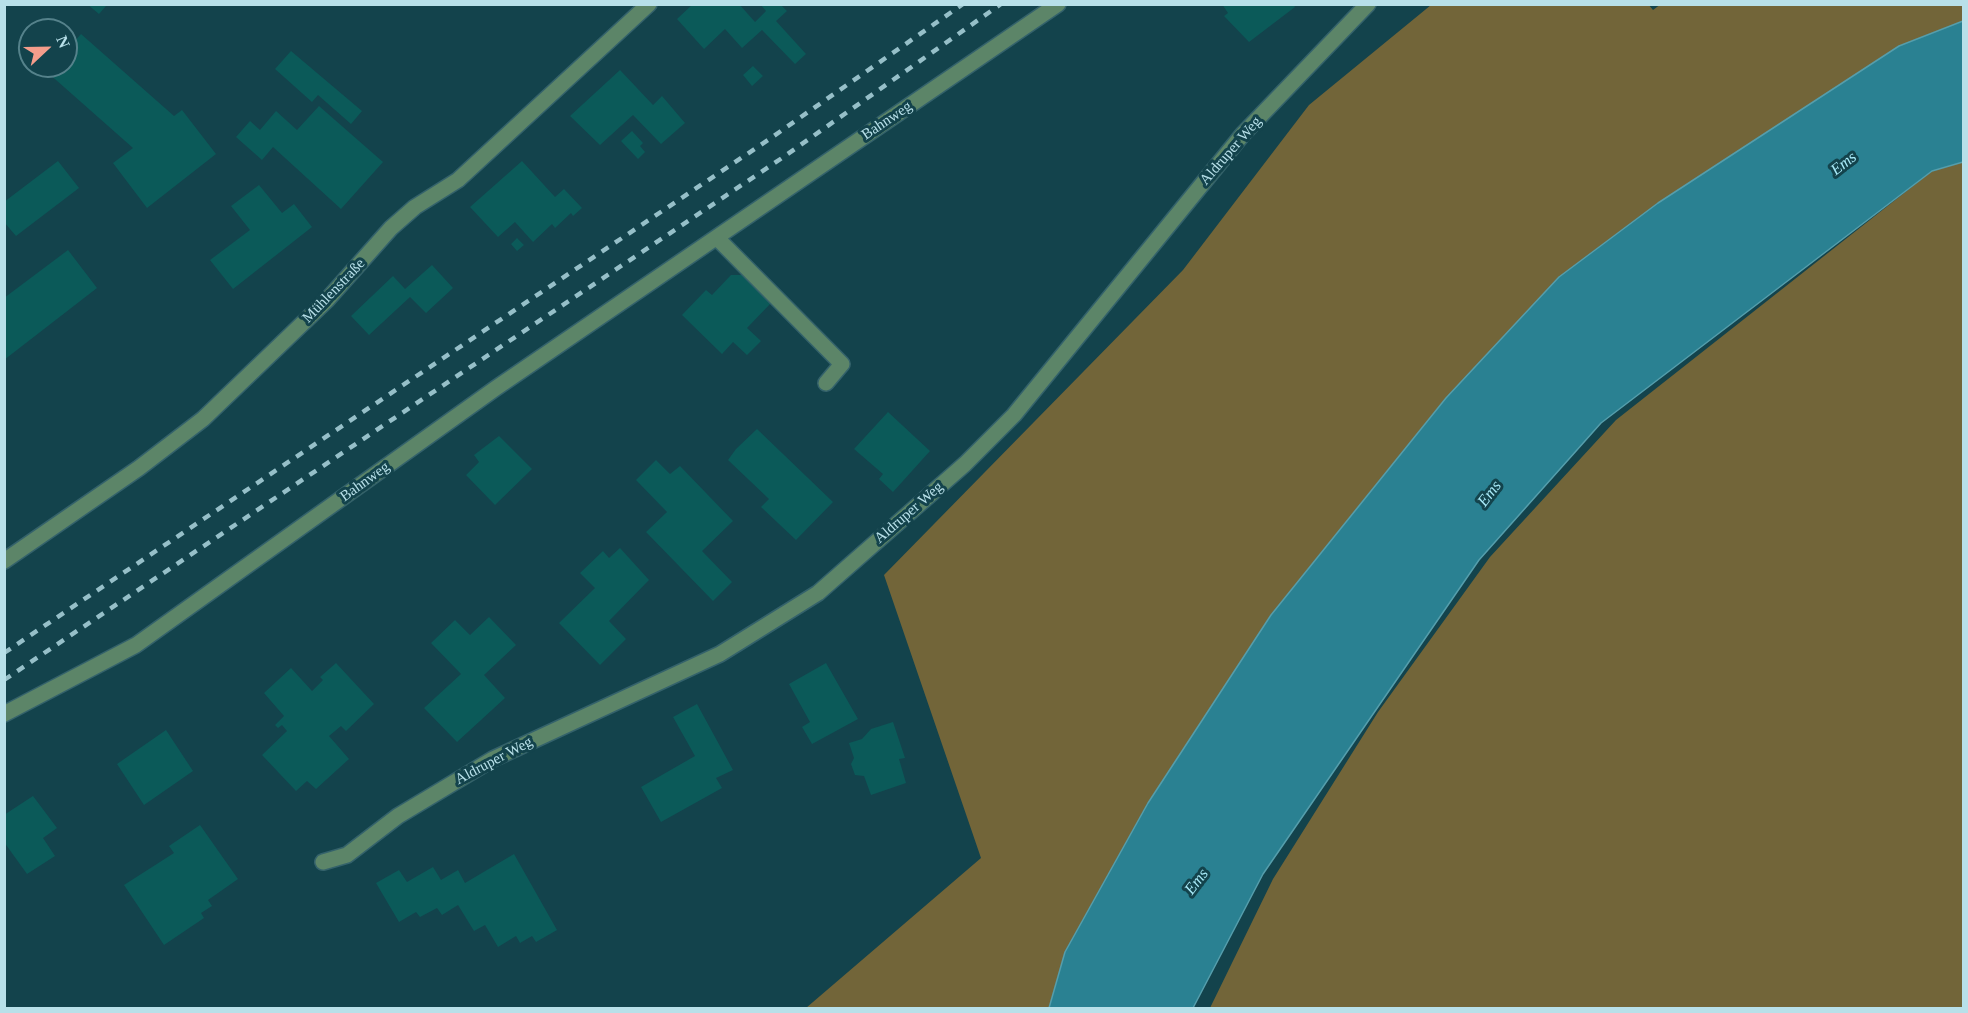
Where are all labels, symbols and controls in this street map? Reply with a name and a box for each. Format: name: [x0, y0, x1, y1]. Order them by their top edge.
north arrow: [18, 18, 78, 78]
text: N: [53, 33, 73, 50]
street label: Bahnweg: [858, 98, 916, 144]
street label: Aldruper Weg: [1196, 113, 1266, 189]
water label: Ems: [1827, 148, 1861, 180]
street label: Mühlenstraße: [299, 255, 369, 327]
street label: Bahnweg: [337, 458, 393, 506]
water label: Ems: [1474, 477, 1506, 511]
street label: Aldruper Weg: [871, 478, 947, 548]
street label: Aldruper Weg: [452, 733, 536, 789]
water label: Ems: [1181, 865, 1213, 899]

